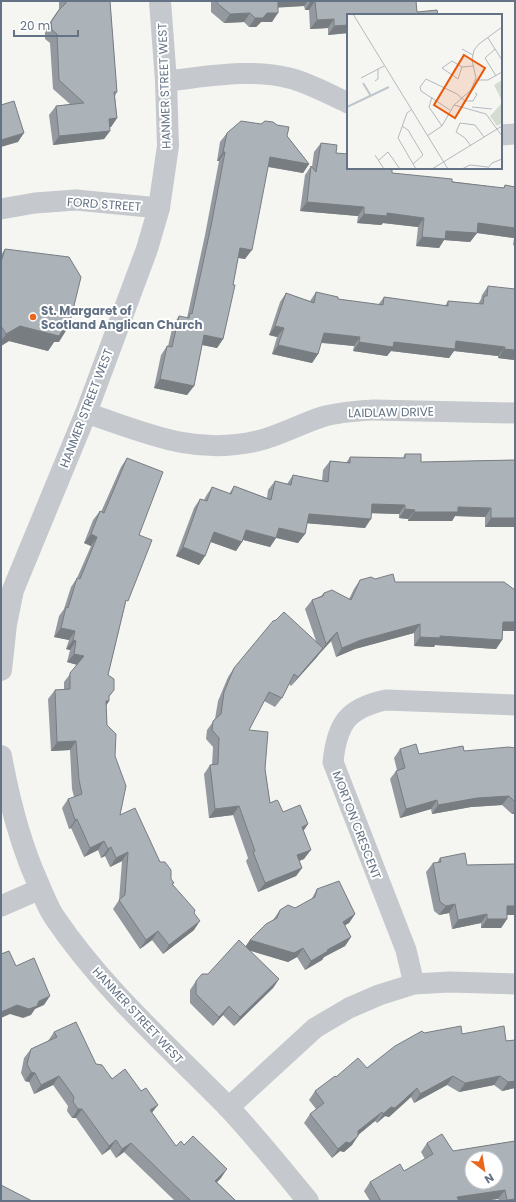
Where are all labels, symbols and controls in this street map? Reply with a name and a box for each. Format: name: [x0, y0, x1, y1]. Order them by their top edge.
scale bar: [14, 12, 78, 38]
inset map: [347, 14, 502, 169]
text: 20 m: [20, 17, 50, 34]
street label: HANMER STREET WEST: [153, 22, 175, 149]
street label: FORD STREET: [66, 193, 142, 215]
place label: St. Margaret of Scotland Anglican Church: [41, 302, 203, 333]
marker: St. Margaret of Scotland Anglican Church: [28, 312, 38, 322]
street label: HANMER STREET WEST: [55, 346, 117, 470]
street label: LAIDLAW DRIVE: [348, 403, 434, 421]
street label: MORTON CRESCENT: [329, 768, 386, 882]
street label: HANMER STREET WEST: [89, 963, 188, 1067]
north arrow: [464, 1150, 504, 1190]
text: N: [481, 1170, 497, 1188]

